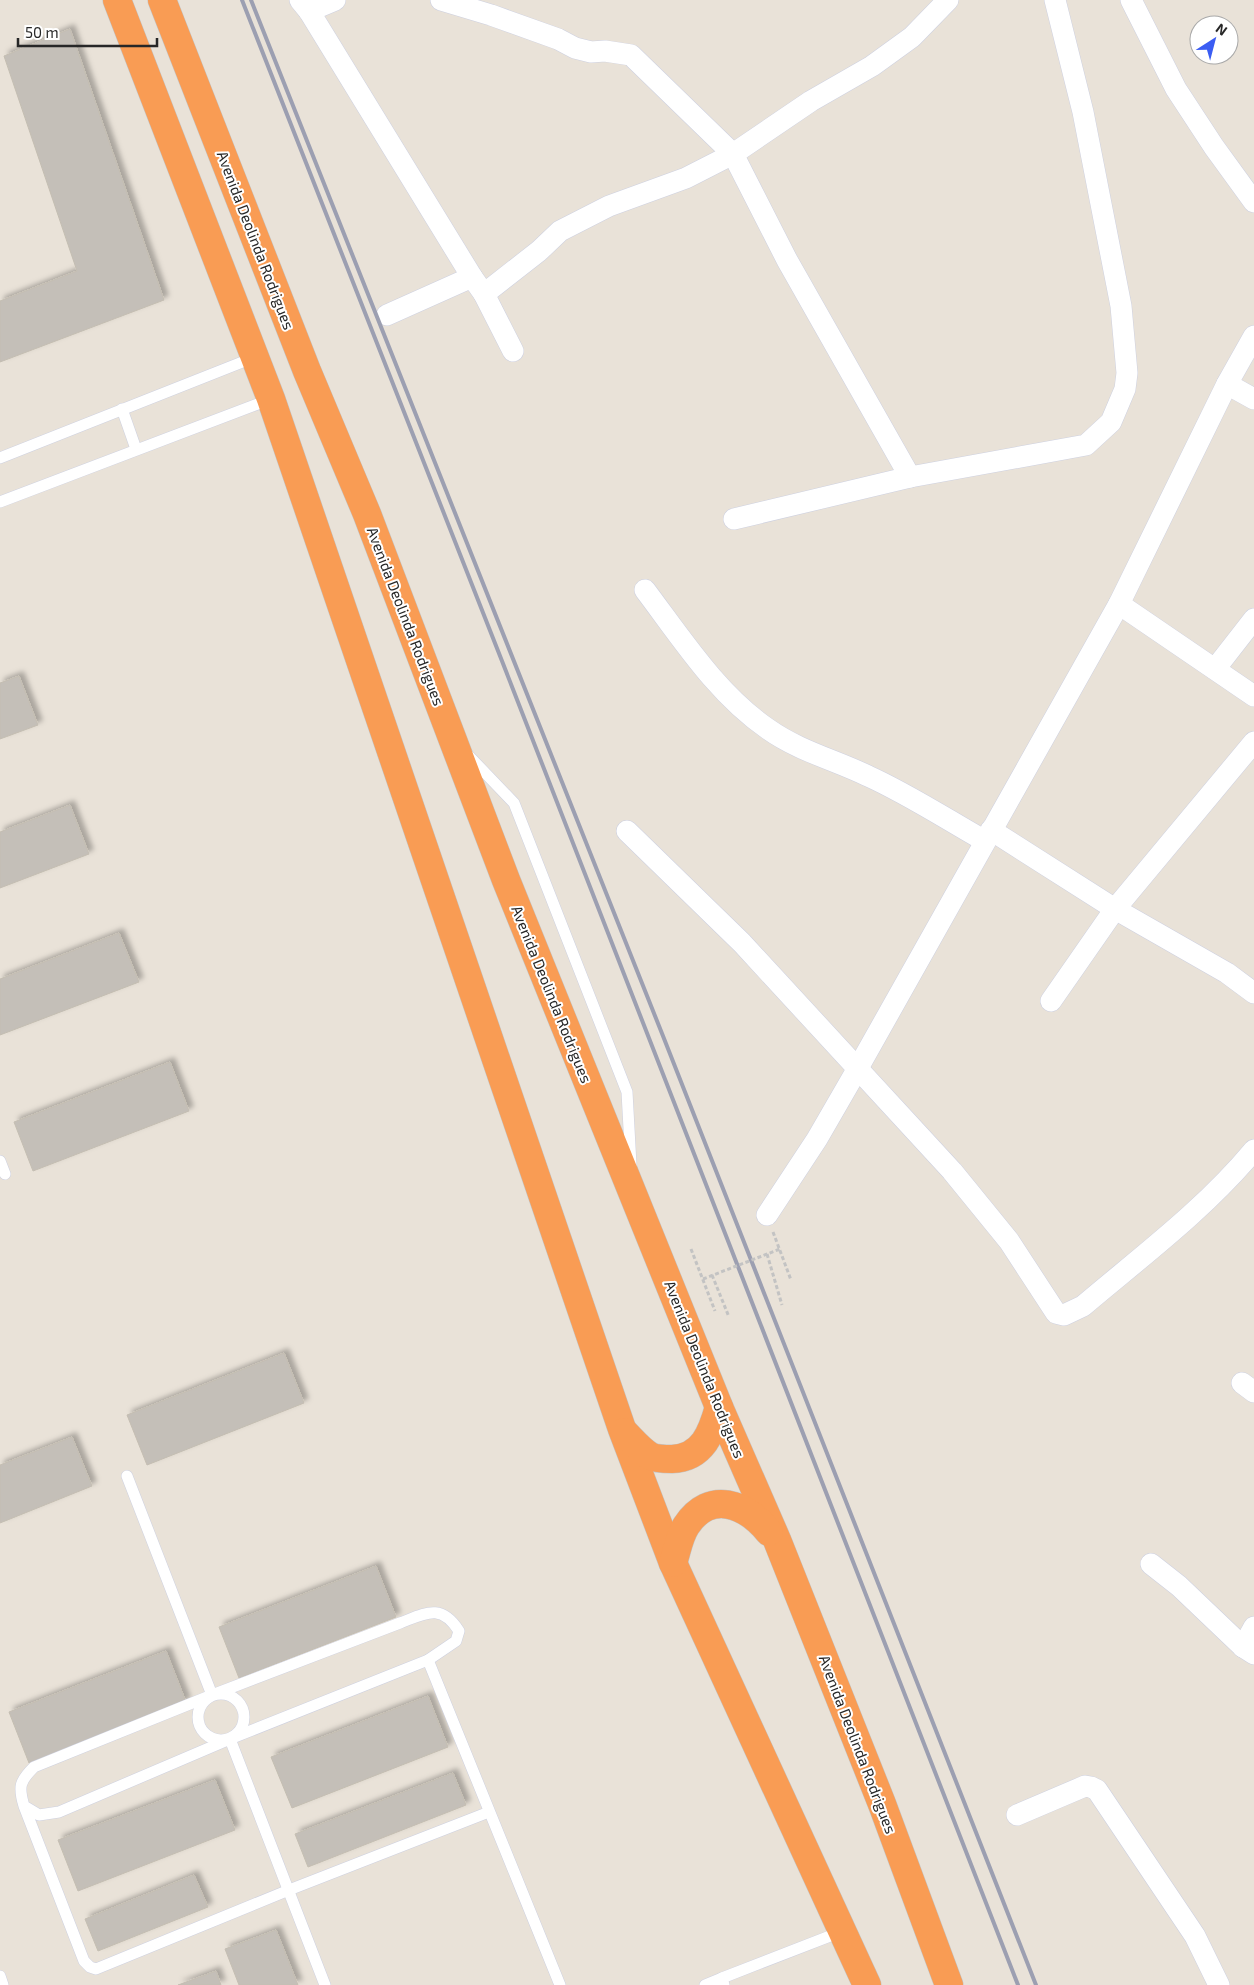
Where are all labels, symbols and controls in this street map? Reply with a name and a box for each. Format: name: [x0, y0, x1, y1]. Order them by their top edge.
scale bar: [18, 15, 156, 47]
north arrow: [1189, 15, 1239, 65]
text: N: [1213, 19, 1231, 39]
text: 50 m: [25, 23, 59, 41]
street label: Avenida Deolinda Rodrigues: [214, 148, 298, 332]
street label: Avenida Deolinda Rodrigues: [364, 524, 448, 708]
street label: Avenida Deolinda Rodrigues: [508, 903, 596, 1085]
street label: Avenida Deolinda Rodrigues: [661, 1278, 749, 1460]
street label: Avenida Deolinda Rodrigues: [816, 1652, 900, 1836]

